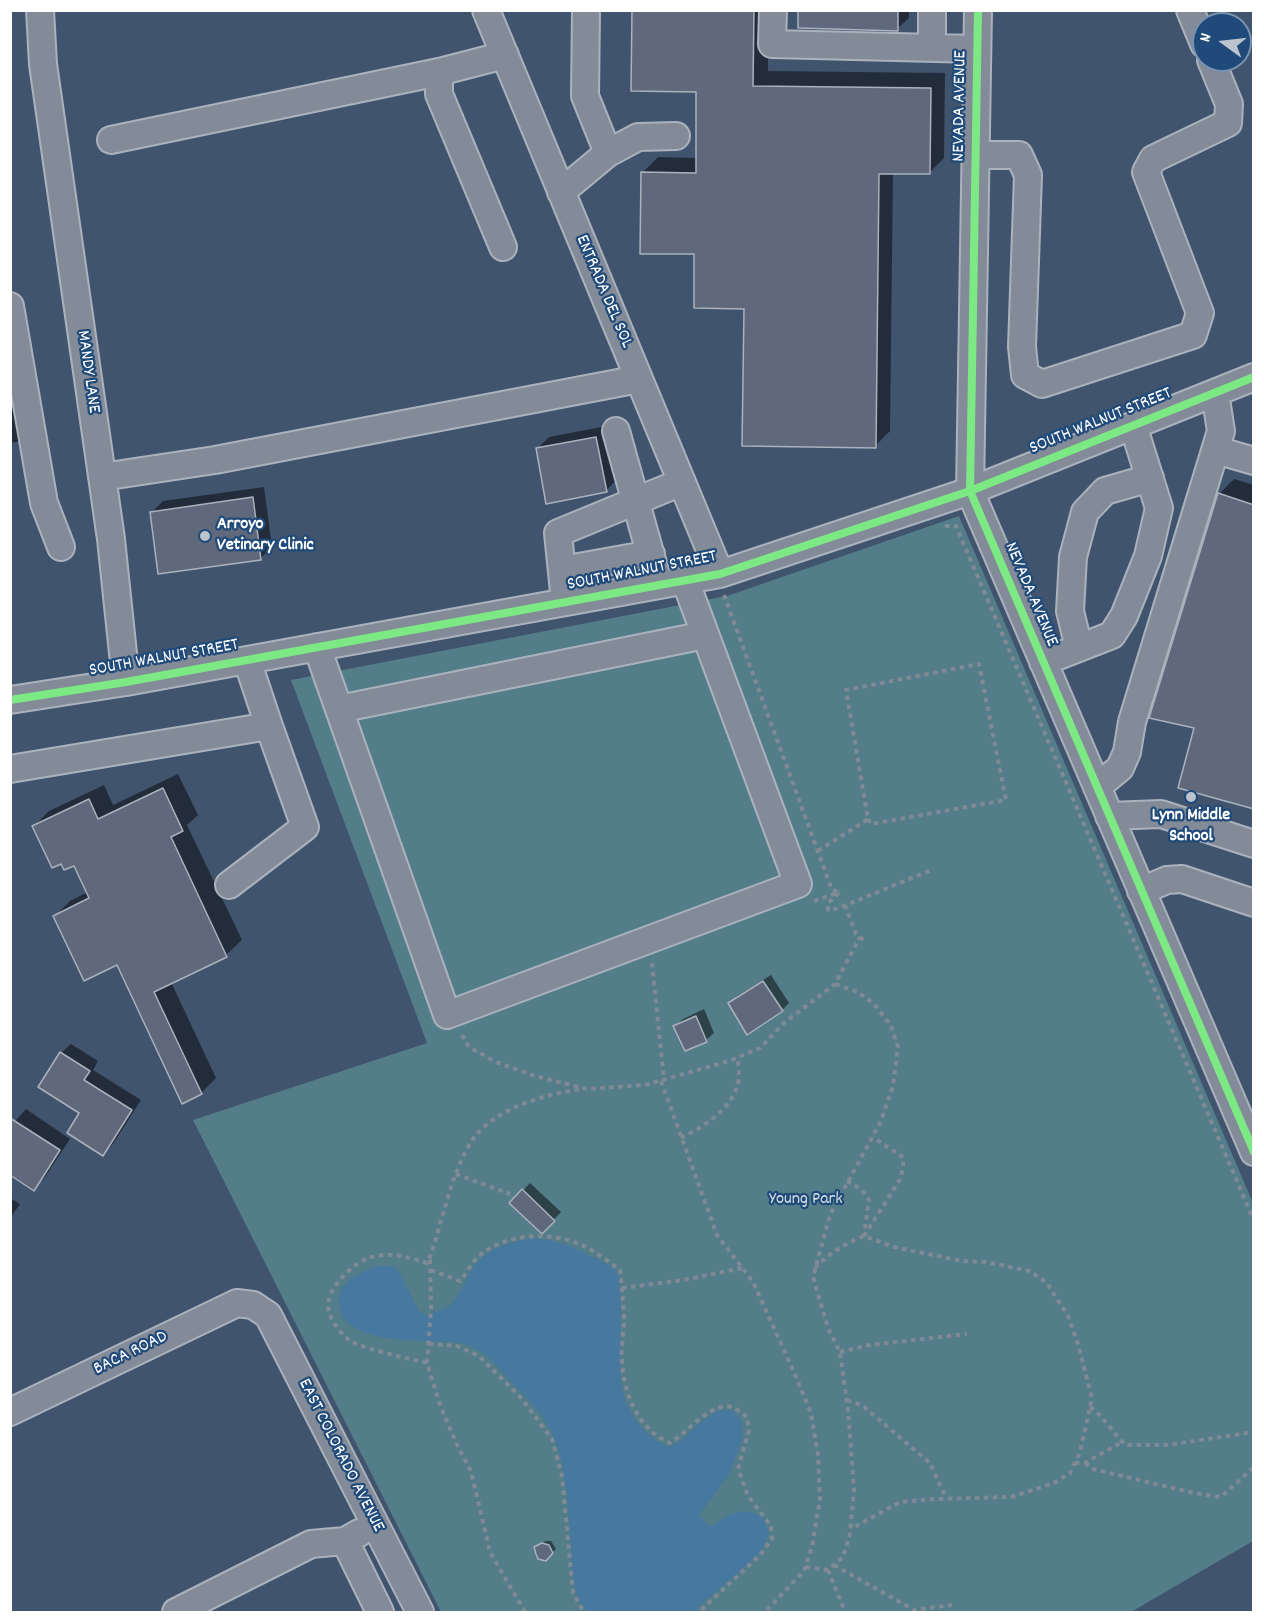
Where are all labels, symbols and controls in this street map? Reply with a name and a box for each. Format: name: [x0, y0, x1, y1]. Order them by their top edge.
north arrow: [1192, 12, 1252, 72]
text: N: [1194, 31, 1218, 45]
street label: NEVADA AVENUE: [949, 50, 973, 162]
street label: ENTRADA DEL SOL: [569, 232, 637, 352]
street label: MANDY LANE: [70, 329, 104, 415]
street label: SOUTH WALNUT STREET: [1027, 384, 1175, 460]
place label: Arroyo Vetinary Clinic: [217, 515, 314, 558]
marker: Arroyo Vetinary Clinic: [198, 529, 212, 543]
street label: NEVADA AVENUE: [998, 540, 1062, 650]
street label: SOUTH WALNUT STREET: [566, 547, 718, 597]
street label: SOUTH WALNUT STREET: [88, 635, 240, 683]
marker: Lynn Middle School: [1184, 790, 1198, 804]
place label: Lynn Middle School: [1152, 806, 1230, 848]
park label: Young Park: [769, 1190, 843, 1212]
street label: BACA ROAD: [91, 1327, 171, 1381]
street label: EAST COLORADO AVENUE: [292, 1376, 388, 1536]

